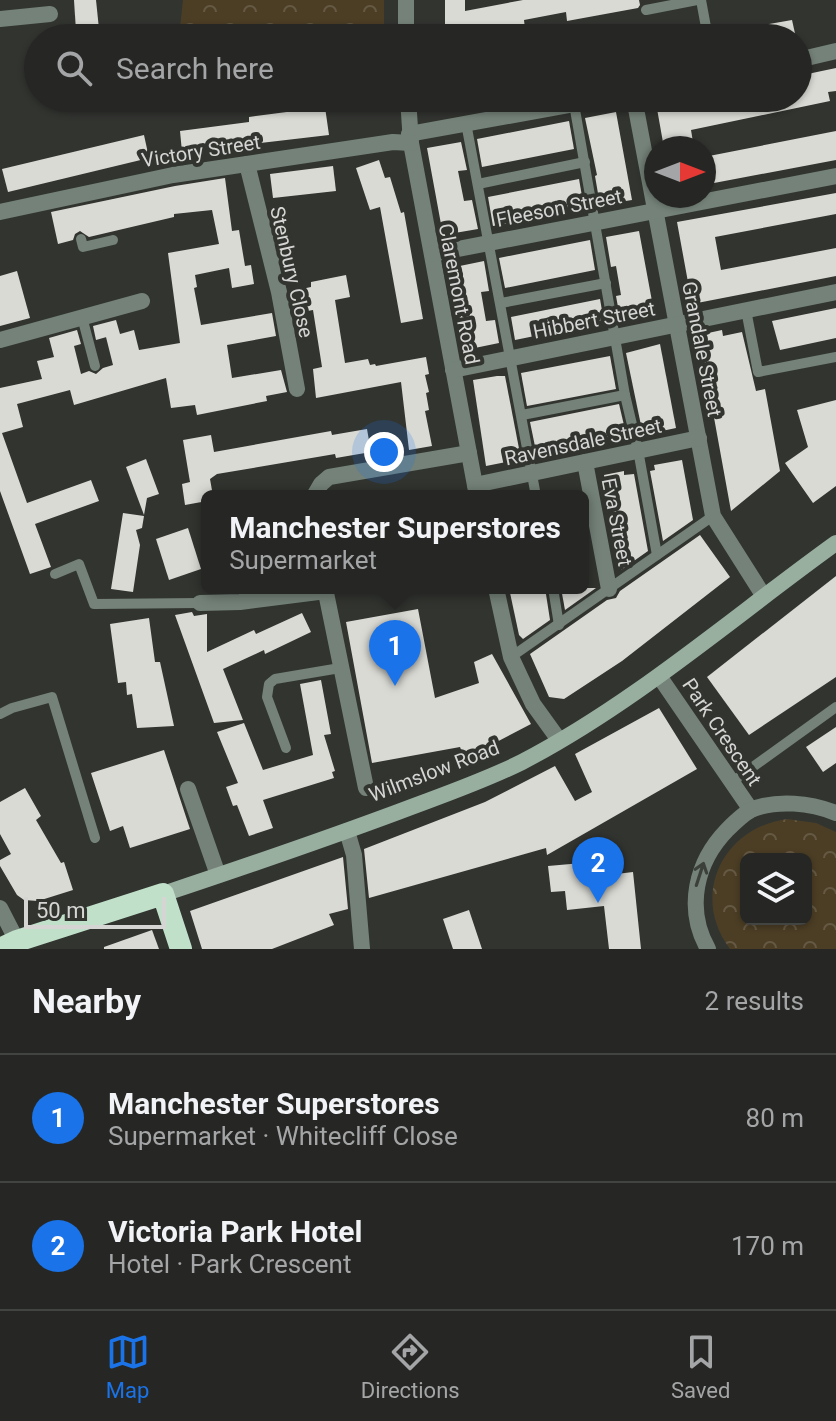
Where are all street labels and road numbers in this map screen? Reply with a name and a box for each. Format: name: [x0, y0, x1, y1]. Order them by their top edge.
street label: Victory Street: [140, 130, 262, 172]
street label: Fleeson Street: [494, 184, 624, 232]
street label: Stenbury Close: [265, 204, 319, 340]
street label: Claremont Road: [434, 221, 484, 367]
street label: Grandale Street: [677, 279, 727, 419]
street label: Hibbert Street: [531, 296, 657, 344]
street label: Ravensdale Street: [502, 414, 664, 470]
street label: Eva Street: [597, 476, 637, 568]
street label: Park Crescent: [677, 674, 767, 790]
street label: Wilmslow Road: [366, 735, 502, 807]

